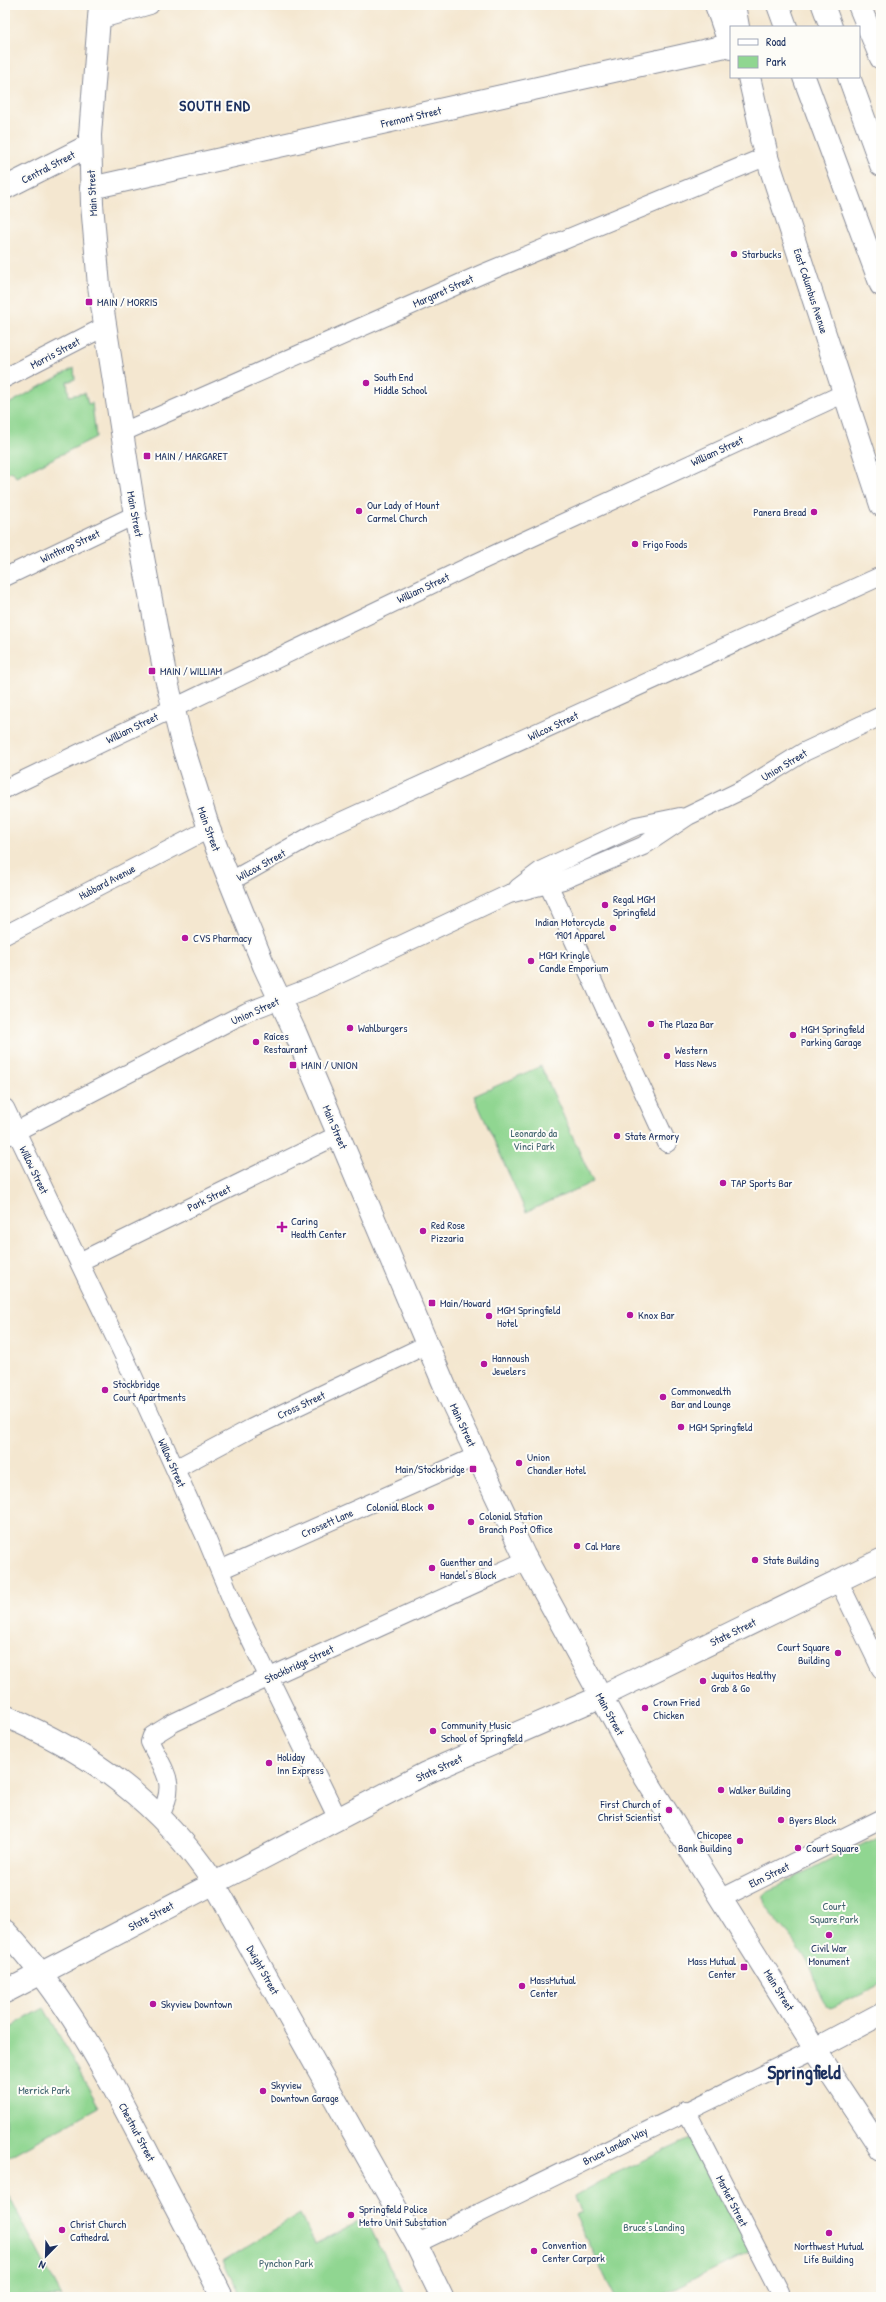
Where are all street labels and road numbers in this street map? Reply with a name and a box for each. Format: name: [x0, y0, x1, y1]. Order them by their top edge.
street label: Fremont Street: [378, 103, 443, 131]
street label: Central Street: [19, 147, 78, 187]
street label: Main Street: [84, 169, 100, 217]
street label: East Columbus Avenue: [791, 247, 832, 336]
street label: Margaret Street: [411, 271, 476, 311]
street label: Morris Street: [28, 334, 82, 372]
street label: William Street: [688, 433, 746, 469]
street label: Main Street: [124, 490, 146, 538]
street label: Winthrop Street: [38, 526, 102, 566]
street label: William Street: [394, 570, 452, 606]
street label: Wilcox Street: [526, 708, 581, 744]
street label: William Street: [104, 709, 161, 747]
street label: Union Street: [759, 746, 810, 784]
street label: Main Street: [194, 805, 224, 853]
street label: Wilcox Street: [234, 846, 288, 884]
street label: Hubbard Avenue: [76, 861, 138, 903]
street label: Union Street: [229, 994, 281, 1028]
street label: Main Street: [319, 1103, 351, 1151]
street label: Willow Street: [16, 1144, 52, 1196]
street label: Park Street: [185, 1181, 233, 1214]
street label: Cross Street: [275, 1388, 327, 1422]
street label: Main Street: [447, 1401, 479, 1449]
street label: Willow Street: [155, 1437, 189, 1490]
street label: Crossett Lane: [299, 1505, 356, 1541]
street label: State Street: [708, 1615, 758, 1649]
street label: Stockbridge Street: [262, 1642, 336, 1686]
street label: Main Street: [593, 1690, 627, 1738]
street label: State Street: [414, 1751, 465, 1785]
street label: Elm Street: [746, 1859, 792, 1891]
street label: State Street: [126, 1898, 176, 1934]
street label: Dwight Street: [244, 1943, 282, 1997]
street label: Main Street: [761, 1967, 797, 2014]
street label: Chestnut Street: [116, 2100, 158, 2164]
street label: Bruce Landon Way: [580, 2124, 650, 2168]
street label: Market Street: [713, 2173, 751, 2229]

